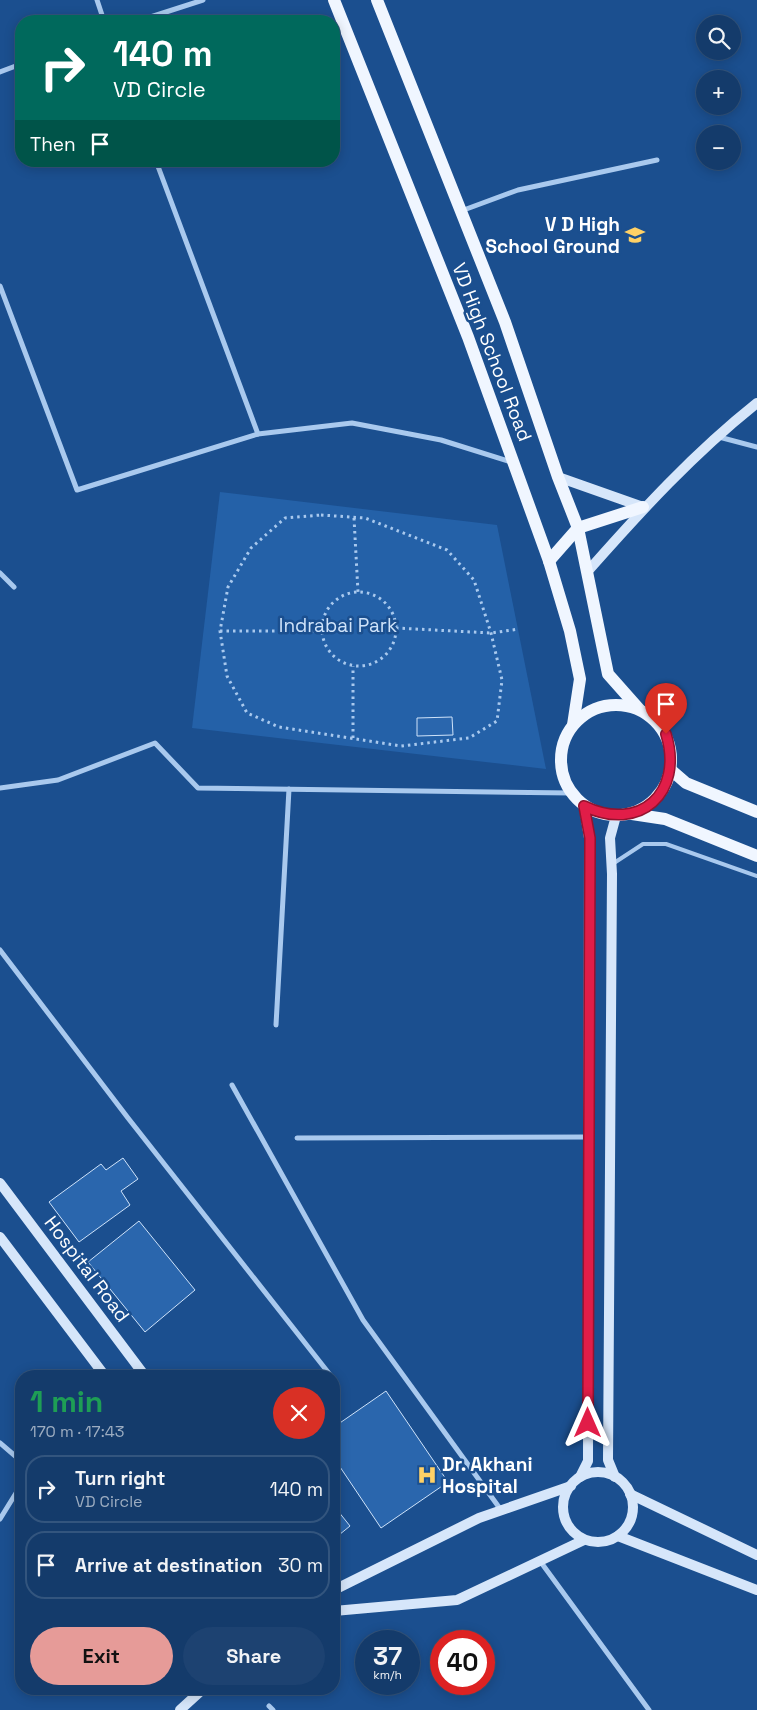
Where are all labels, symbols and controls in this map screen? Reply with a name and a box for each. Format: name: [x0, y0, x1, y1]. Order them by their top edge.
map controls: [696, 15, 741, 170]
button: search: [696, 15, 741, 60]
text: 140 m: [113, 32, 213, 76]
icon: right: [30, 35, 95, 100]
button: +: [696, 70, 741, 115]
text: VD Circle: [113, 75, 206, 103]
button: −: [696, 125, 741, 170]
icon: arrive: [86, 130, 114, 158]
text: Then: [30, 132, 76, 157]
place label: V D High School Ground: [486, 212, 620, 259]
school or university icon: V D High School Ground: [624, 224, 646, 246]
street label: VD High School Road: [446, 259, 538, 445]
park label: Indrabai Park: [279, 613, 397, 638]
pin: [645, 683, 687, 734]
icon: arrive: [652, 690, 680, 718]
street label: Hospital Road: [39, 1211, 135, 1327]
text: 1 min: [30, 1382, 103, 1421]
button: close: [273, 1387, 325, 1439]
position arrow: [561, 1396, 613, 1448]
text: 170 m · 17:43: [30, 1421, 124, 1442]
place label: Dr. Akhani Hospital: [442, 1452, 533, 1499]
hospital icon: Dr. Akhani Hospital: [416, 1464, 438, 1486]
text: Turn right: [75, 1466, 165, 1491]
icon: right: [32, 1475, 60, 1503]
text: 140 m: [270, 1477, 323, 1502]
text: VD Circle: [75, 1491, 143, 1512]
icon: arrive: [32, 1551, 60, 1579]
text: Arrive at destination: [75, 1553, 263, 1578]
text: 30 m: [278, 1553, 323, 1578]
button: Exit: [30, 1627, 173, 1685]
button: Share: [183, 1627, 325, 1685]
speed limit sign: 40: [430, 1630, 495, 1695]
text: 37: [373, 1640, 402, 1672]
text: km/h: [373, 1667, 402, 1683]

